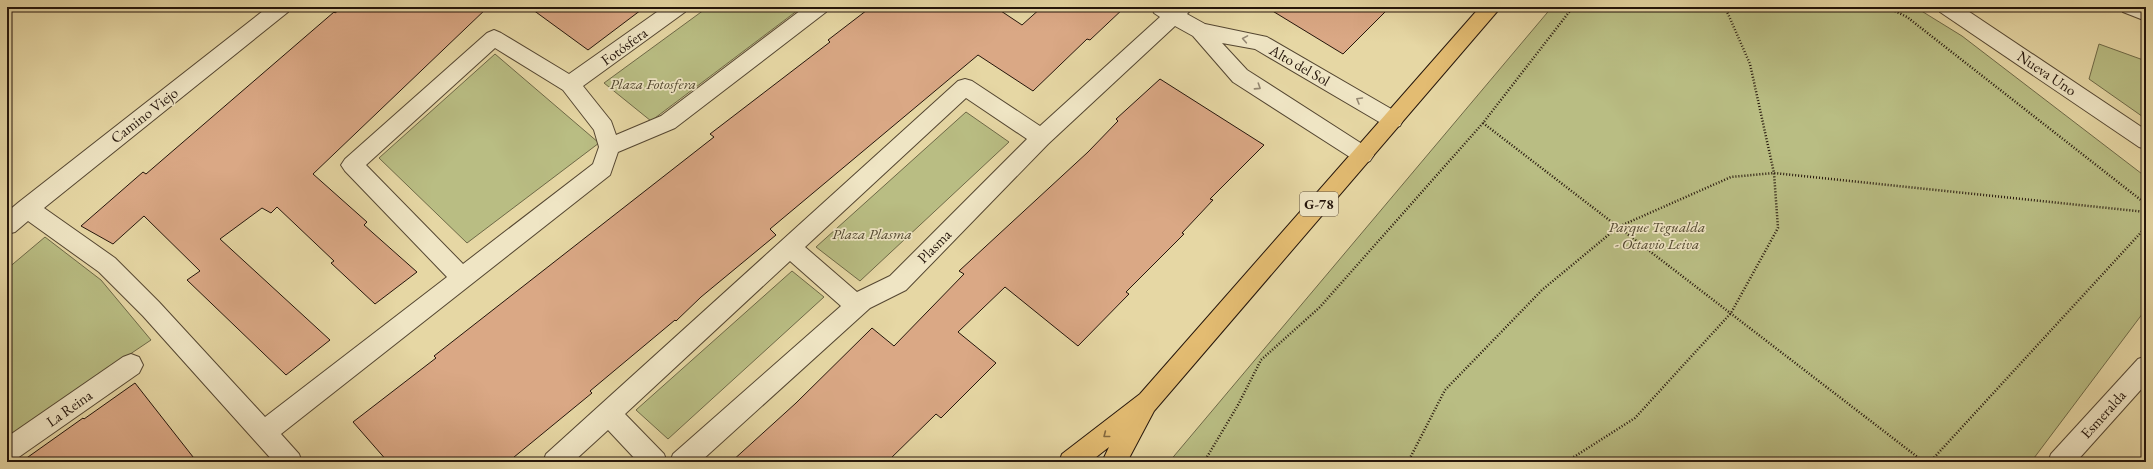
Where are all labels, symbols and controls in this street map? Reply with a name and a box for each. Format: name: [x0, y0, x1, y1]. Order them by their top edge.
street label: Fotósfera: [597, 23, 651, 69]
one-way arrow: [1242, 35, 1248, 44]
street label: Alto del Sol: [1265, 40, 1334, 90]
street label: Nueva Uno: [2014, 46, 2080, 100]
park label: Plaza Fotosfera: [610, 74, 696, 93]
one-way arrow: [1254, 82, 1261, 90]
street label: Camino Viejo: [106, 83, 182, 147]
one-way arrow: [1356, 97, 1363, 104]
road number: G-78: [1300, 192, 1338, 216]
park label: Parque Tegualda - Octavio Leiva: [1609, 217, 1705, 253]
park label: Plaza Plasma: [832, 224, 912, 243]
street label: Plasma: [913, 225, 955, 267]
street label: La Reina: [42, 385, 96, 431]
street label: Esmeralda: [2076, 386, 2130, 442]
one-way arrow: [1103, 430, 1110, 437]

